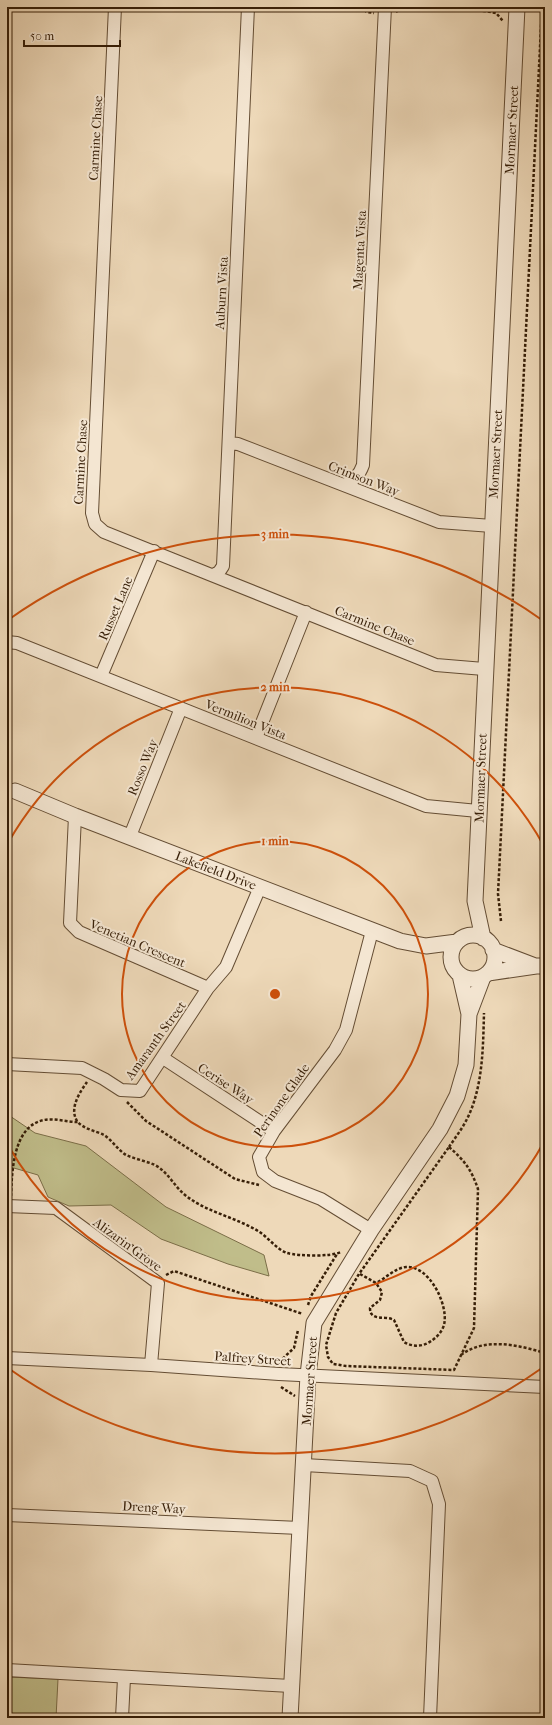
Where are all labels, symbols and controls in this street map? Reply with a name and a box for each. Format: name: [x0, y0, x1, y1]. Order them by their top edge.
scale bar: [24, 22, 120, 48]
text: 50 m: [30, 29, 54, 43]
street label: Mormaer Street: [502, 85, 521, 175]
street label: Carmine Chase: [86, 95, 105, 181]
street label: Magenta Vista: [350, 209, 369, 290]
street label: Auburn Vista: [212, 255, 231, 331]
street label: Mormaer Street: [486, 409, 505, 499]
street label: Carmine Chase: [71, 419, 90, 505]
street label: Crimson Way: [326, 458, 403, 499]
text: 3 min: [261, 527, 290, 542]
street label: Russet Lane: [95, 574, 136, 642]
street label: Carmine Chase: [333, 603, 418, 649]
text: 2 min: [260, 680, 291, 694]
street label: Vermilion Vista: [202, 696, 290, 743]
street label: Mormaer Street: [471, 733, 490, 823]
street label: Rosso Way: [124, 736, 161, 798]
text: 1 min: [261, 834, 290, 848]
street label: Lakefield Drive: [173, 848, 259, 893]
street label: Venetian Crescent: [87, 916, 188, 971]
centre of rings: [268, 987, 282, 1001]
street label: Amaranth Street: [121, 998, 189, 1083]
street label: Cerise Way: [195, 1060, 257, 1107]
street label: Perinone Glade: [250, 1060, 313, 1140]
street label: Alizarin Grove: [90, 1214, 165, 1275]
street label: Mormaer Street: [299, 1335, 320, 1426]
street label: Palfrey Street: [214, 1348, 292, 1369]
street label: Dreng Way: [122, 1498, 187, 1517]

